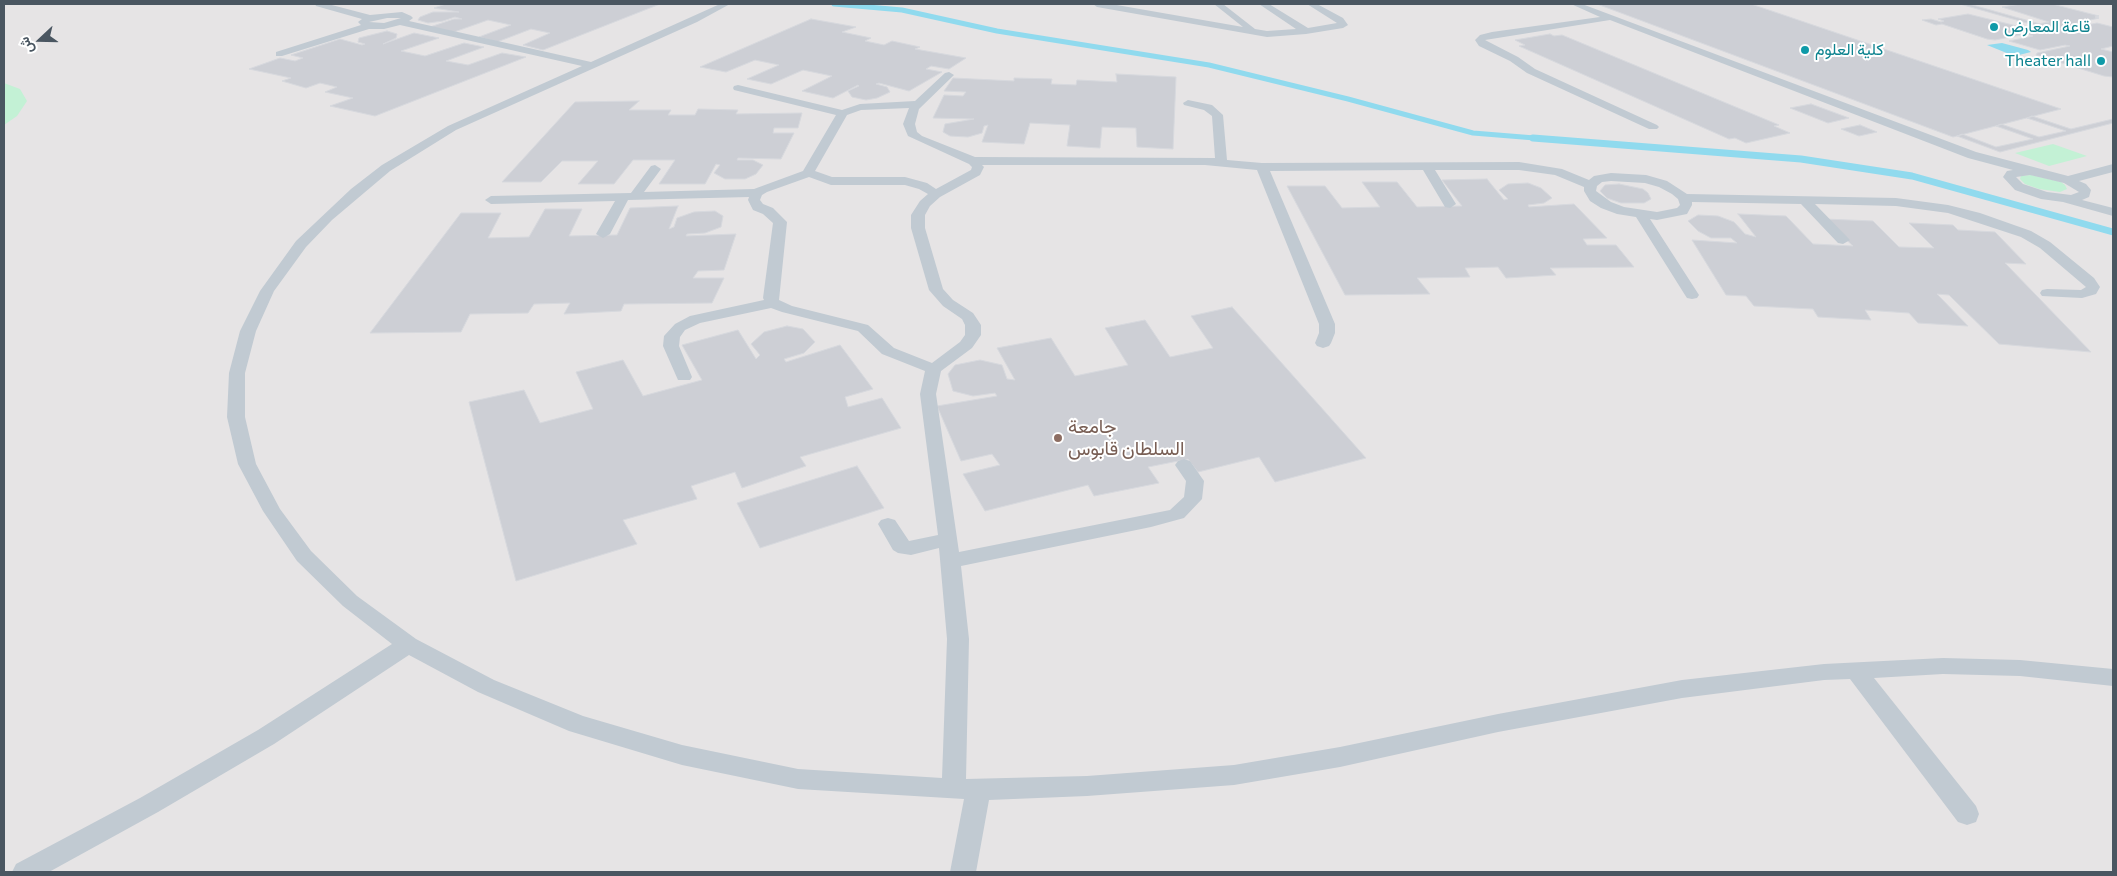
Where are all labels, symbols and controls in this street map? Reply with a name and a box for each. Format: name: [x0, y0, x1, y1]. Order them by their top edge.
north arrow: [15, 15, 65, 65]
place label: قاعة المعارض: [2004, 17, 2090, 37]
marker: قاعة المعارض: [1988, 21, 2000, 33]
text: ش: [15, 35, 36, 56]
place label: كلية العلوم: [1815, 40, 1884, 60]
marker: كلية العلوم: [1799, 44, 1811, 56]
place label: Theater hall: [2005, 51, 2091, 71]
marker: Theater hall: [2095, 55, 2107, 67]
place label: جامعة السلطان قابوس: [1068, 416, 1184, 460]
marker: جامعة السلطان قابوس: [1052, 432, 1064, 444]

